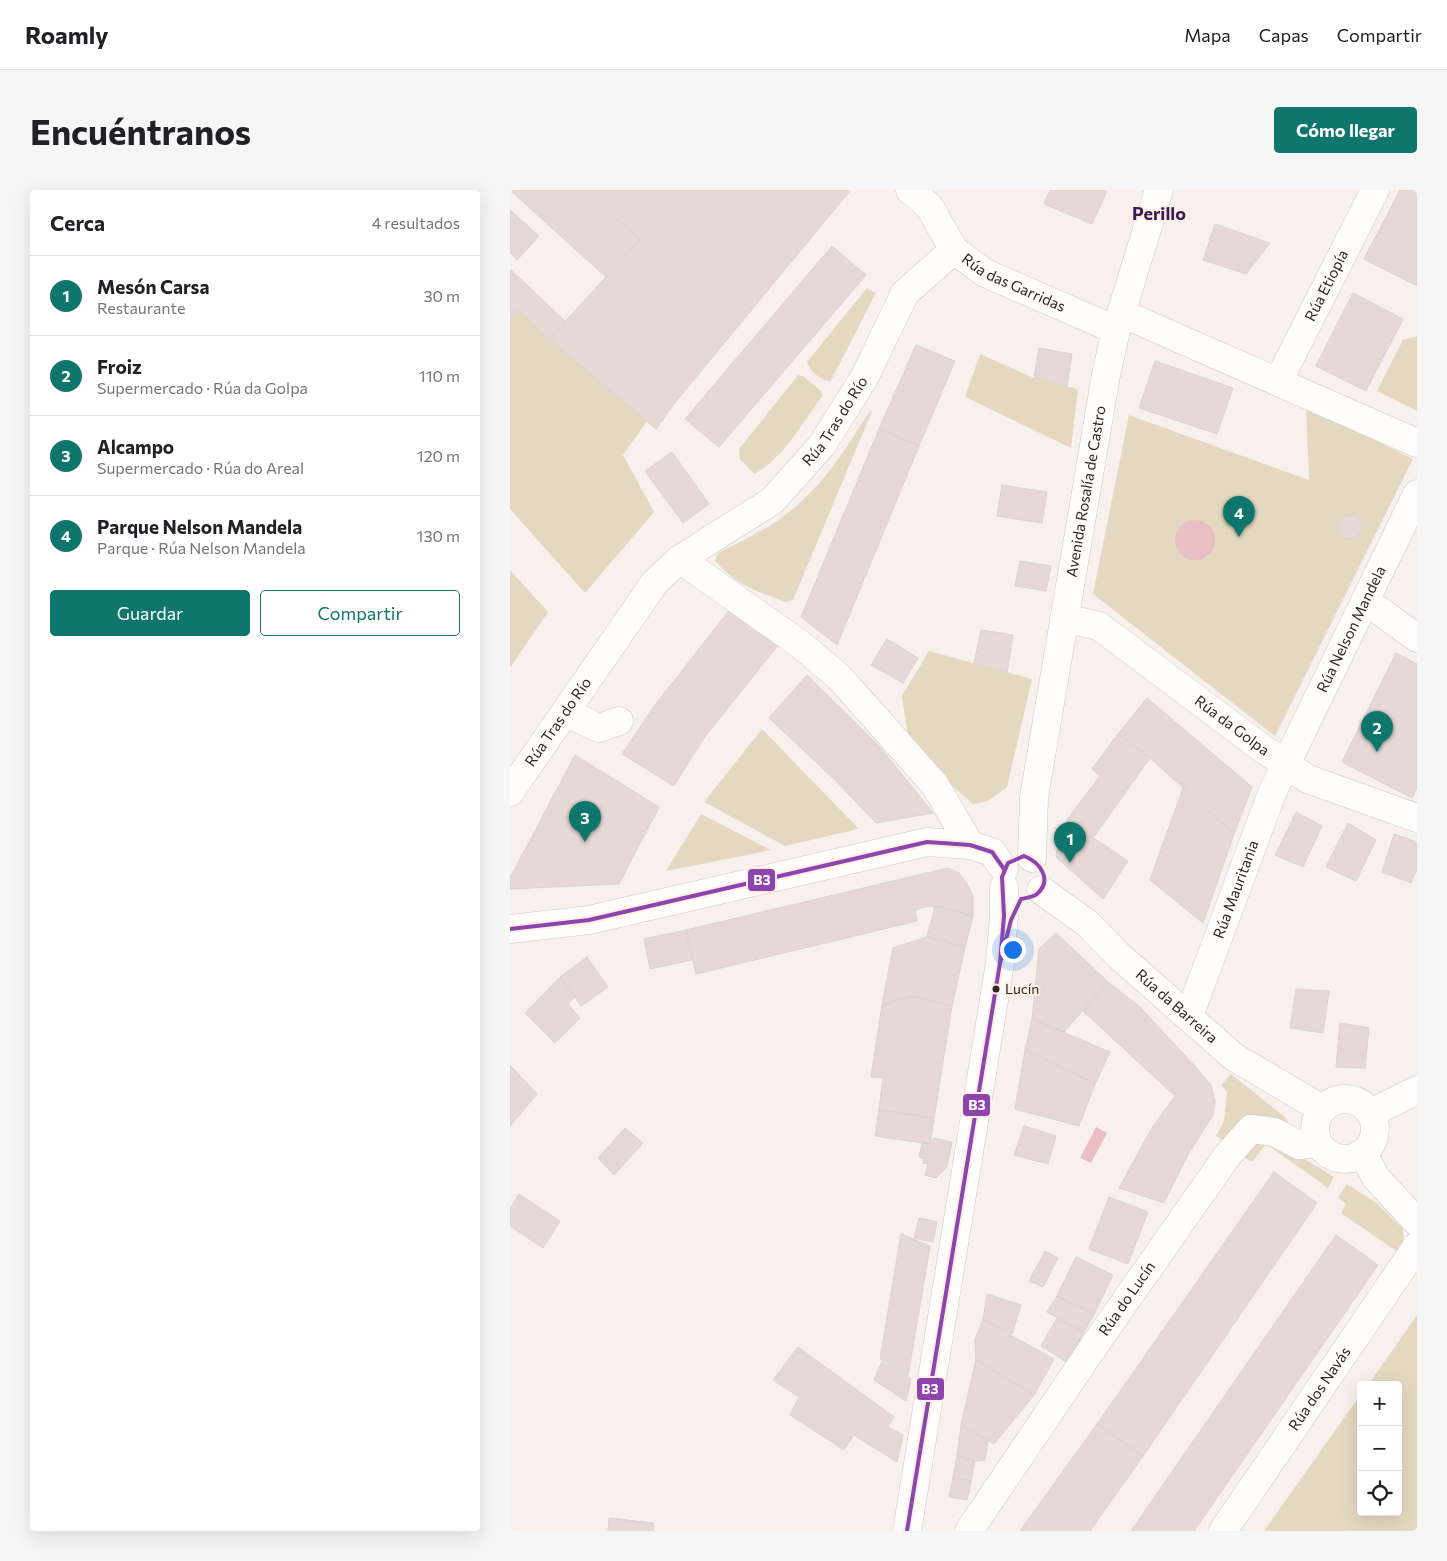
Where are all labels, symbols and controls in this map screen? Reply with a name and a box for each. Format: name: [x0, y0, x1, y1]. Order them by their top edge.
text: Roamly: [25, 20, 108, 49]
text: Mapa: [1184, 24, 1231, 46]
text: Capas: [1259, 24, 1309, 46]
text: Compartir: [1337, 24, 1422, 46]
button: Cómo llegar: [1274, 107, 1417, 153]
text: Encuéntranos: [30, 109, 251, 152]
district label: Perillo: [1132, 202, 1186, 224]
text: Cerca: [50, 210, 105, 235]
text: 4 resultados: [372, 213, 460, 232]
street label: Rúa Etiopía: [1300, 247, 1351, 324]
street label: Rúa das Garridas: [959, 249, 1069, 315]
text: Mesón Carsa: [97, 275, 209, 298]
text: 1: [62, 286, 70, 305]
text: 30 m: [423, 286, 460, 305]
text: Restaurante: [97, 298, 185, 317]
text: Froiz: [97, 355, 142, 378]
text: 2: [61, 366, 71, 385]
text: 110 m: [419, 366, 460, 385]
street label: Rúa Tras do Río: [798, 373, 871, 469]
text: Supermercado · Rúa da Golpa: [97, 378, 308, 397]
street label: Avenida Rosalía de Castro: [1062, 404, 1109, 578]
text: Alcampo: [97, 435, 174, 458]
text: 3: [61, 446, 71, 465]
text: 120 m: [417, 446, 460, 465]
text: Supermercado · Rúa do Areal: [97, 458, 304, 477]
pin: 4: [1223, 496, 1255, 537]
text: Parque Nelson Mandela: [97, 515, 302, 538]
text: 4: [61, 526, 71, 545]
text: 130 m: [417, 526, 460, 545]
text: Parque · Rúa Nelson Mandela: [97, 538, 306, 557]
street label: Rúa Nelson Mandela: [1312, 563, 1389, 695]
button: Guardar: [50, 590, 250, 636]
button: Compartir: [260, 590, 460, 636]
street label: Rúa Tras do Río: [520, 673, 595, 770]
street label: Rúa da Golpa: [1191, 691, 1273, 759]
pin: 2: [1361, 711, 1393, 752]
pin: 3: [569, 801, 601, 842]
pin: 1: [1054, 822, 1086, 863]
street label: Rúa Mauritania: [1209, 837, 1262, 941]
line badge: B3: [747, 868, 776, 892]
text: B3: [753, 871, 771, 888]
your location: [1000, 937, 1026, 963]
street label: Rúa da Barreira: [1132, 965, 1222, 1047]
place label: Lucín: [1005, 980, 1039, 997]
marker: Lucín: [991, 984, 1001, 994]
line badge: B3: [962, 1093, 991, 1117]
text: B3: [968, 1096, 986, 1113]
street label: Rúa do Lucín: [1094, 1258, 1158, 1339]
street label: Rúa dos Navás: [1284, 1343, 1354, 1434]
line badge: B3: [916, 1377, 945, 1401]
text: B3: [921, 1380, 939, 1397]
map controls: [1357, 1381, 1402, 1516]
button: +: [1357, 1381, 1402, 1426]
button: −: [1357, 1426, 1402, 1471]
button: locate: [1357, 1471, 1402, 1516]

